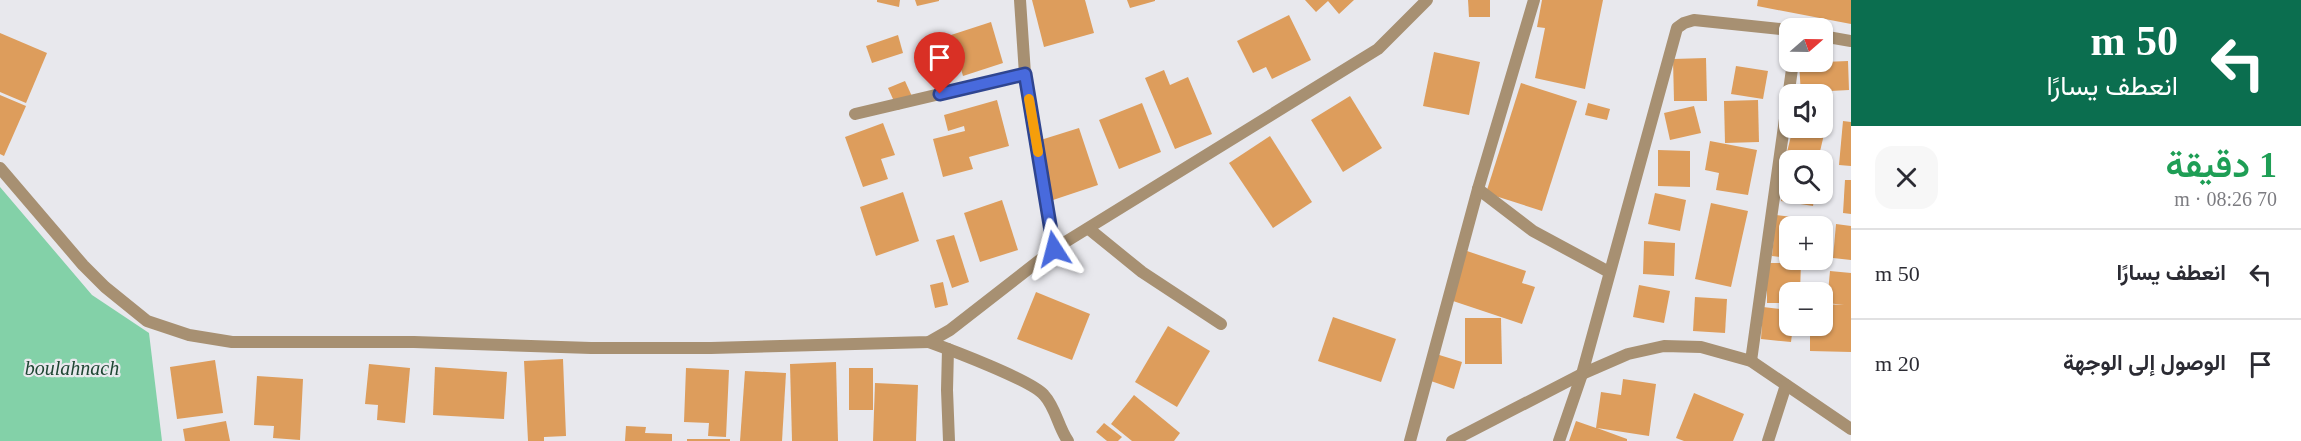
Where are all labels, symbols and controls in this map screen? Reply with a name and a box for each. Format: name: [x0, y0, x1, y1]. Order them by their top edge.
north arrow: [1779, 18, 1833, 72]
map controls: [1779, 18, 1833, 336]
text: 50 m: [2091, 18, 2178, 64]
icon: left: [2199, 24, 2277, 102]
pin: [914, 32, 965, 94]
icon: arrive: [923, 41, 956, 74]
text: انعطف يسارًا: [2047, 71, 2178, 101]
button: sound: [1779, 84, 1833, 138]
text: 1 دقيقة: [2165, 145, 2277, 185]
button: close: [1875, 146, 1938, 209]
button: search: [1779, 150, 1833, 204]
text: 70 m · 08:26: [2174, 188, 2277, 210]
button: +: [1779, 216, 1833, 270]
position arrow: [1022, 217, 1086, 281]
icon: left: [2244, 258, 2277, 291]
text: انعطف يسارًا: [2116, 260, 2226, 285]
text: 50 m: [1875, 261, 1920, 286]
button: −: [1779, 282, 1833, 336]
icon: arrive: [2244, 348, 2277, 381]
text: الوصول إلى الوجهة: [2063, 350, 2226, 375]
text: 20 m: [1875, 351, 1920, 376]
park label: boulahnach: [25, 357, 119, 379]

